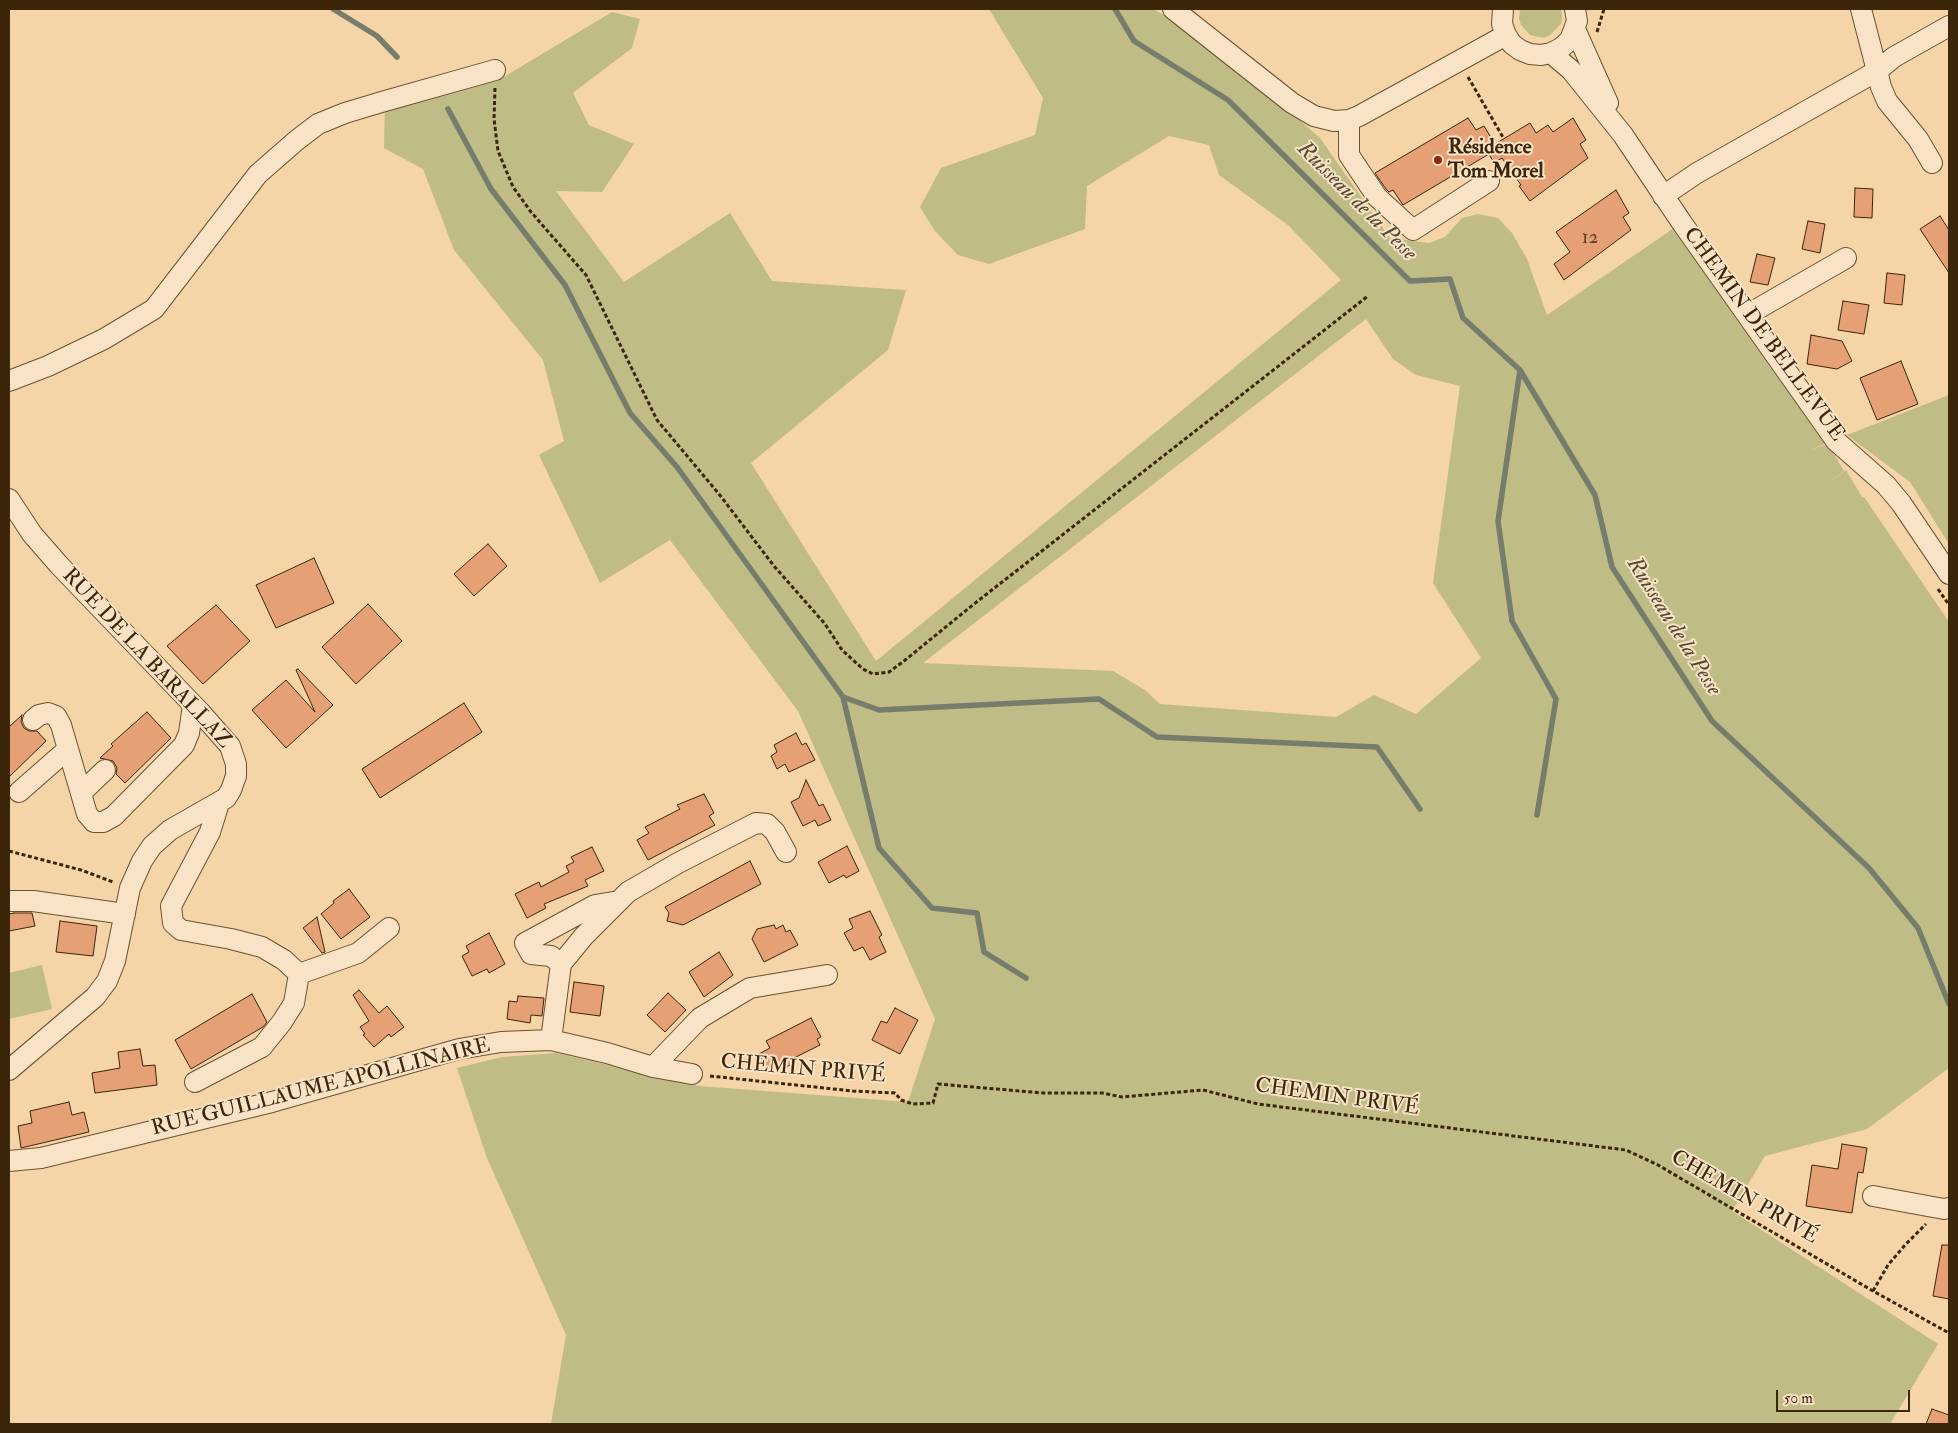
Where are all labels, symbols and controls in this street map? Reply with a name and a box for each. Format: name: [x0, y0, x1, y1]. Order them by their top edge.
place label: Résidence Tom Morel: [1448, 135, 1544, 185]
water label: Ruisseau de la Pesse: [1291, 137, 1421, 267]
marker: Résidence Tom Morel: [1432, 154, 1444, 166]
street label: CHEMIN DE BELLEVUE: [1677, 223, 1849, 447]
house number: 12: [1582, 228, 1598, 250]
water label: Ruisseau de la Pesse: [1620, 553, 1726, 701]
street label: RUE DE LA BARALLAZ: [56, 564, 236, 754]
street label: RUE GUILLAUME APOLLINAIRE: [149, 1034, 493, 1142]
street label: CHEMIN PRIVÉ: [720, 1050, 886, 1090]
street label: CHEMIN PRIVÉ: [1253, 1074, 1421, 1122]
street label: CHEMIN PRIVÉ: [1666, 1146, 1822, 1250]
scale bar: [1778, 1380, 1912, 1412]
text: 50 m: [1784, 1389, 1813, 1408]

